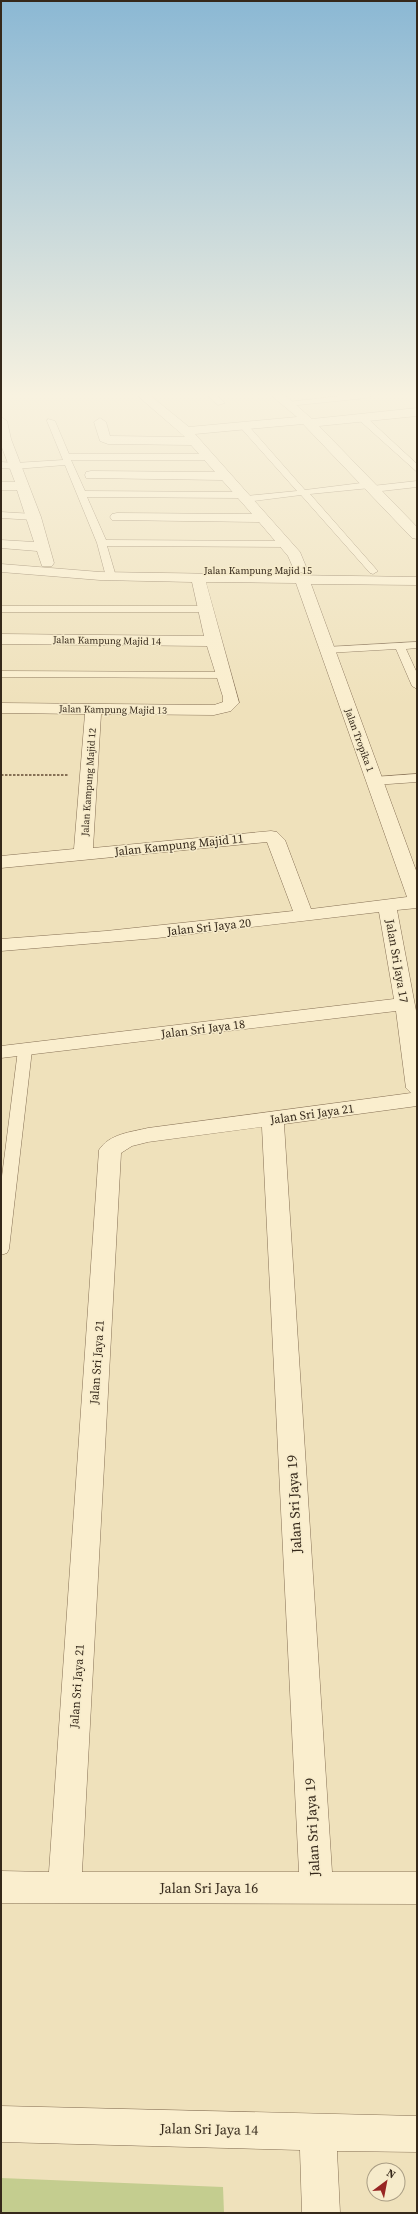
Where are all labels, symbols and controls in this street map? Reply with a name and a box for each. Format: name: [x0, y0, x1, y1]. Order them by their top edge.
street label: Jalan Kampung Majid 15: [203, 564, 312, 577]
street label: Jalan Kampung Majid 14: [52, 633, 161, 648]
street label: Jalan Kampung Majid 13: [58, 702, 167, 717]
street label: Jalan Tropika 1: [342, 706, 377, 774]
street label: Jalan Kampung Majid 12: [78, 728, 99, 837]
street label: Jalan Kampung Majid 11: [113, 830, 244, 860]
street label: Jalan Sri Jaya 20: [165, 915, 252, 939]
street label: Jalan Sri Jaya 17: [382, 917, 412, 1004]
street label: Jalan Sri Jaya 18: [159, 1016, 246, 1042]
street label: Jalan Sri Jaya 21: [268, 1100, 355, 1128]
street label: Jalan Sri Jaya 21: [86, 1319, 108, 1406]
street label: Jalan Sri Jaya 19: [281, 1454, 307, 1555]
street label: Jalan Sri Jaya 21: [66, 1643, 88, 1730]
street label: Jalan Sri Jaya 19: [299, 1777, 325, 1878]
street label: Jalan Sri Jaya 16: [159, 1878, 258, 1898]
street label: Jalan Sri Jaya 14: [159, 2118, 258, 2140]
north arrow: [366, 2162, 406, 2202]
text: N: [384, 2165, 398, 2182]

